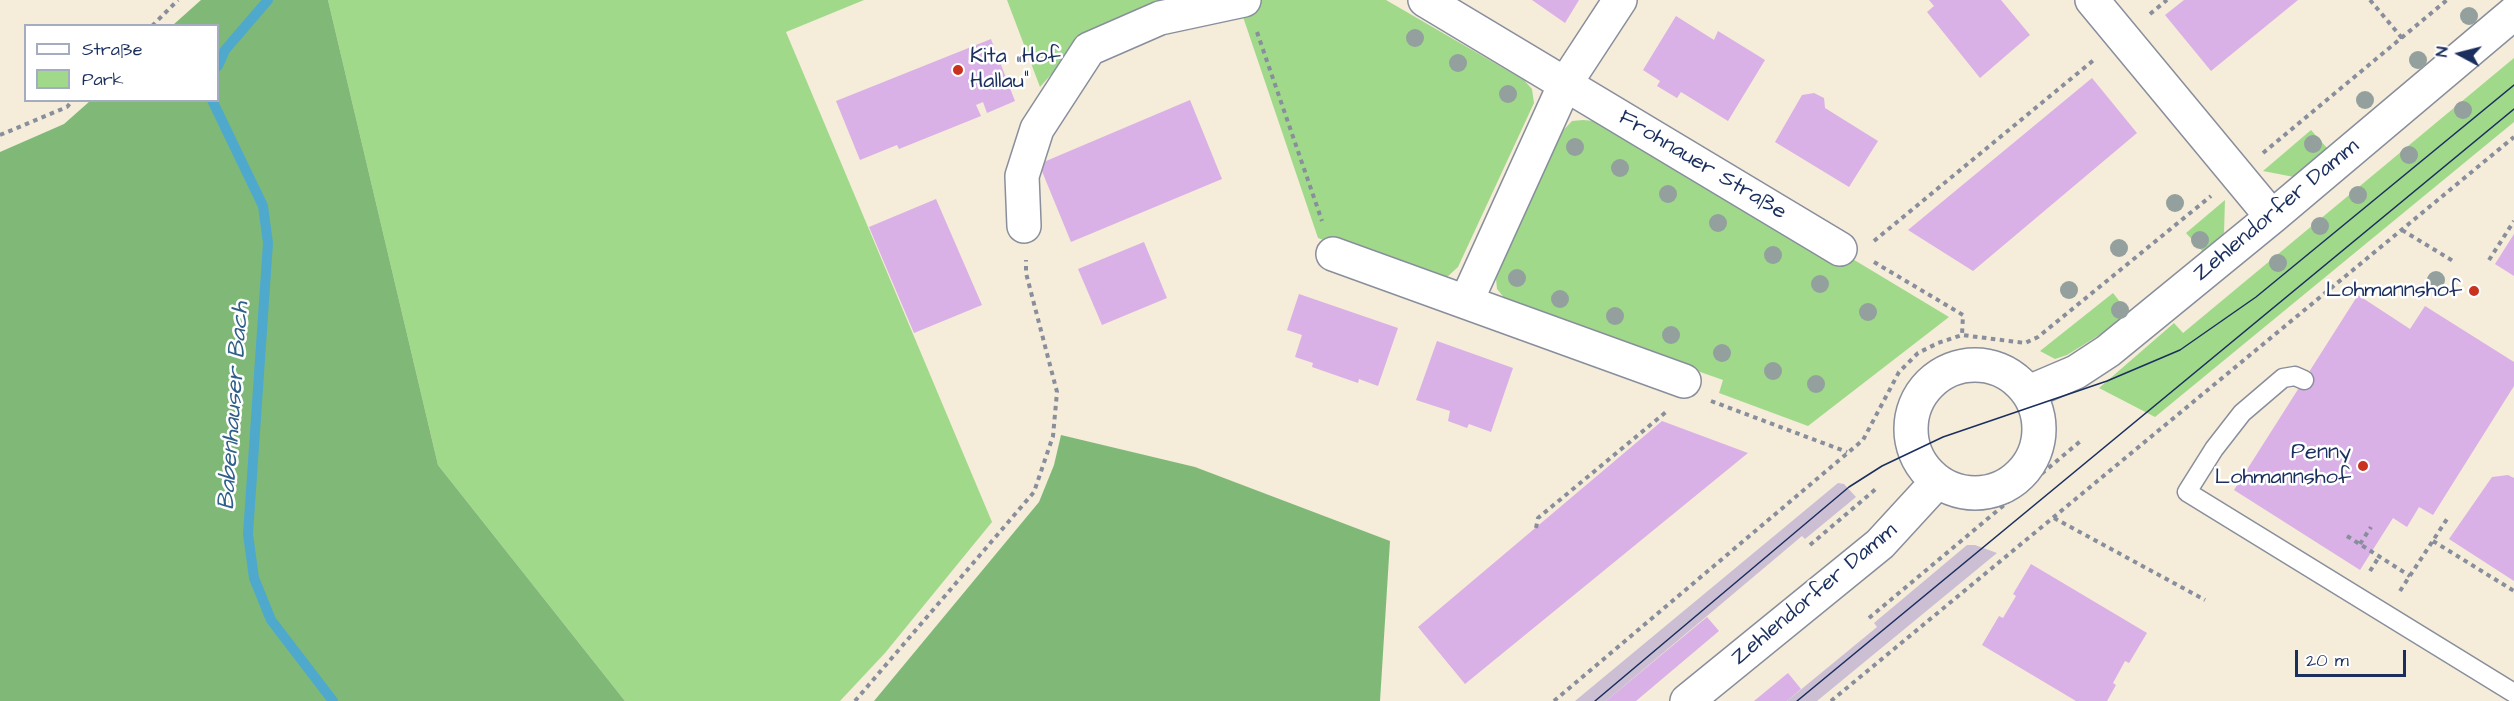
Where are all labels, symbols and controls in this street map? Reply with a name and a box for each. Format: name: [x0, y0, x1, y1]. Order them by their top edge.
legend: [24, 24, 219, 102]
north arrow: [2430, 24, 2490, 84]
text: Straße: [82, 37, 142, 62]
place label: Kita „Hof Hallau“: [970, 44, 1060, 96]
text: N: [2431, 45, 2454, 58]
marker: Kita „Hof Hallau“: [951, 63, 965, 77]
text: Park: [82, 67, 124, 92]
street label: Frohnauer Straße: [1613, 106, 1791, 226]
street label: Zehlendorfer Damm: [2189, 134, 2365, 288]
place label: Lohmannshof: [2326, 278, 2462, 304]
marker: Lohmannshof: [2467, 284, 2481, 298]
water label: Babenhauser Bach: [213, 301, 257, 511]
place label: Penny Lohmannshof: [2215, 440, 2351, 492]
marker: Penny Lohmannshof: [2356, 459, 2370, 473]
street label: Zehlendorfer Damm: [1727, 518, 1903, 672]
scale bar: [2298, 638, 2409, 676]
text: 20 m: [2306, 648, 2349, 673]

